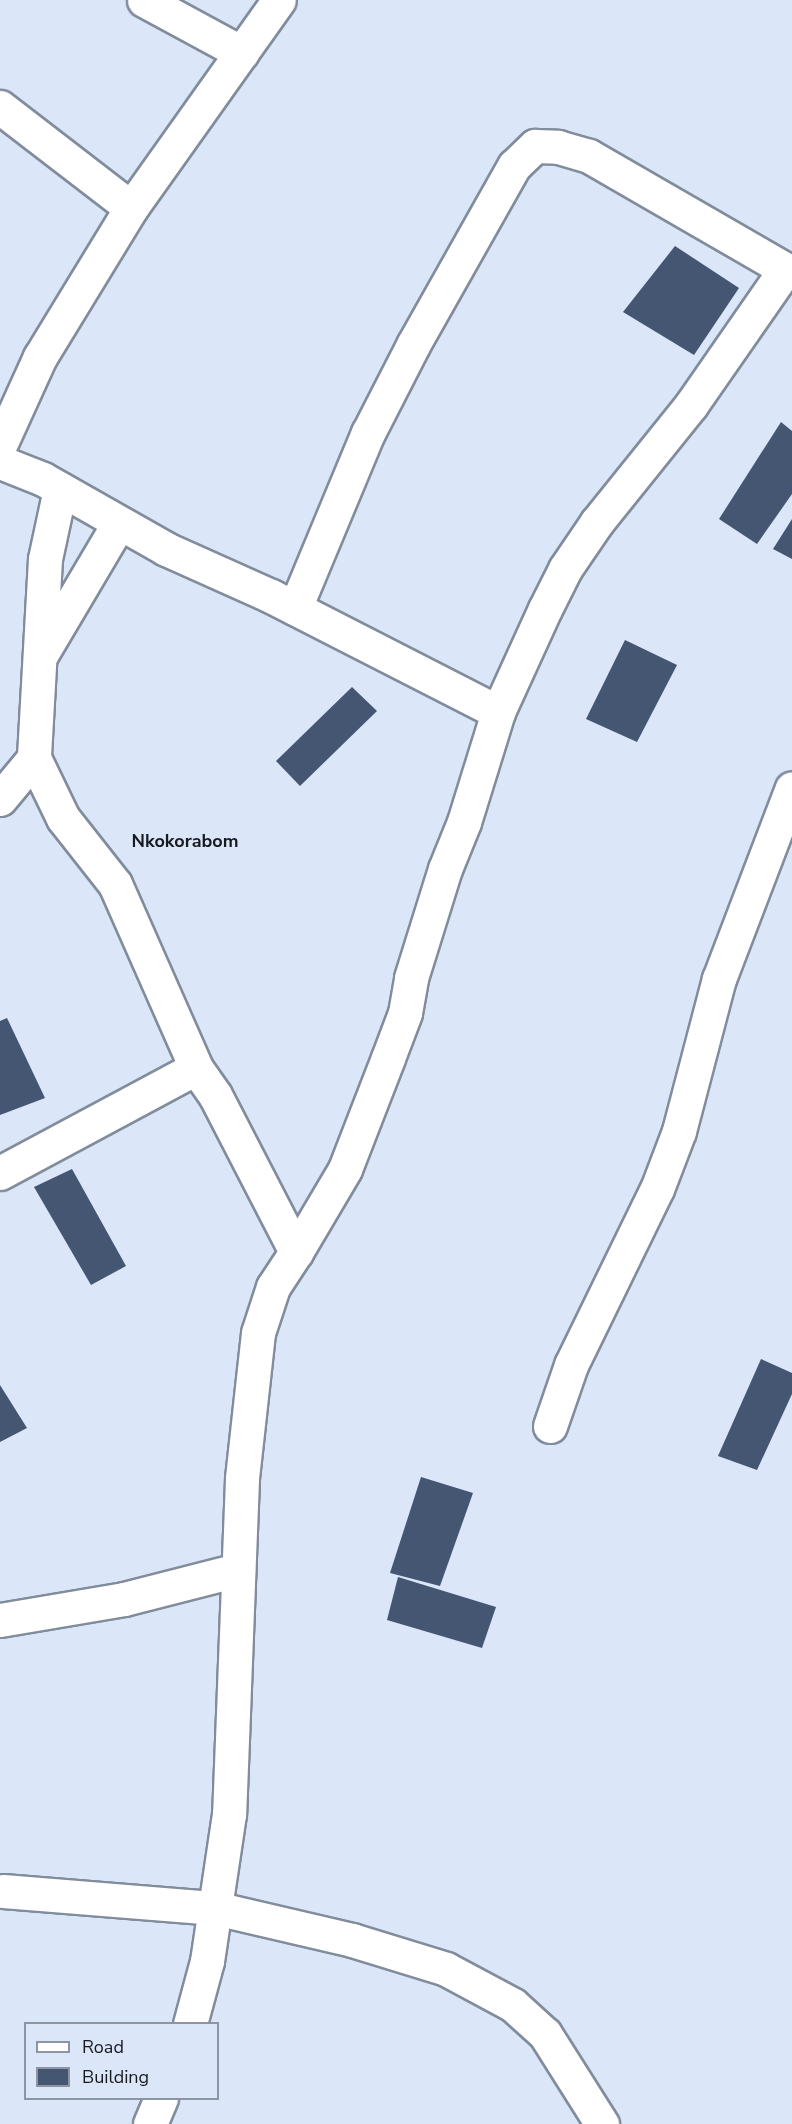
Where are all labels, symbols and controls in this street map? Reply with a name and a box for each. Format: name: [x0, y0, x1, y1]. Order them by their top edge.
district label: Nkokorabom: [132, 830, 238, 852]
legend: [24, 2022, 219, 2100]
text: Road: [82, 2035, 124, 2059]
text: Building: [82, 2065, 149, 2089]

